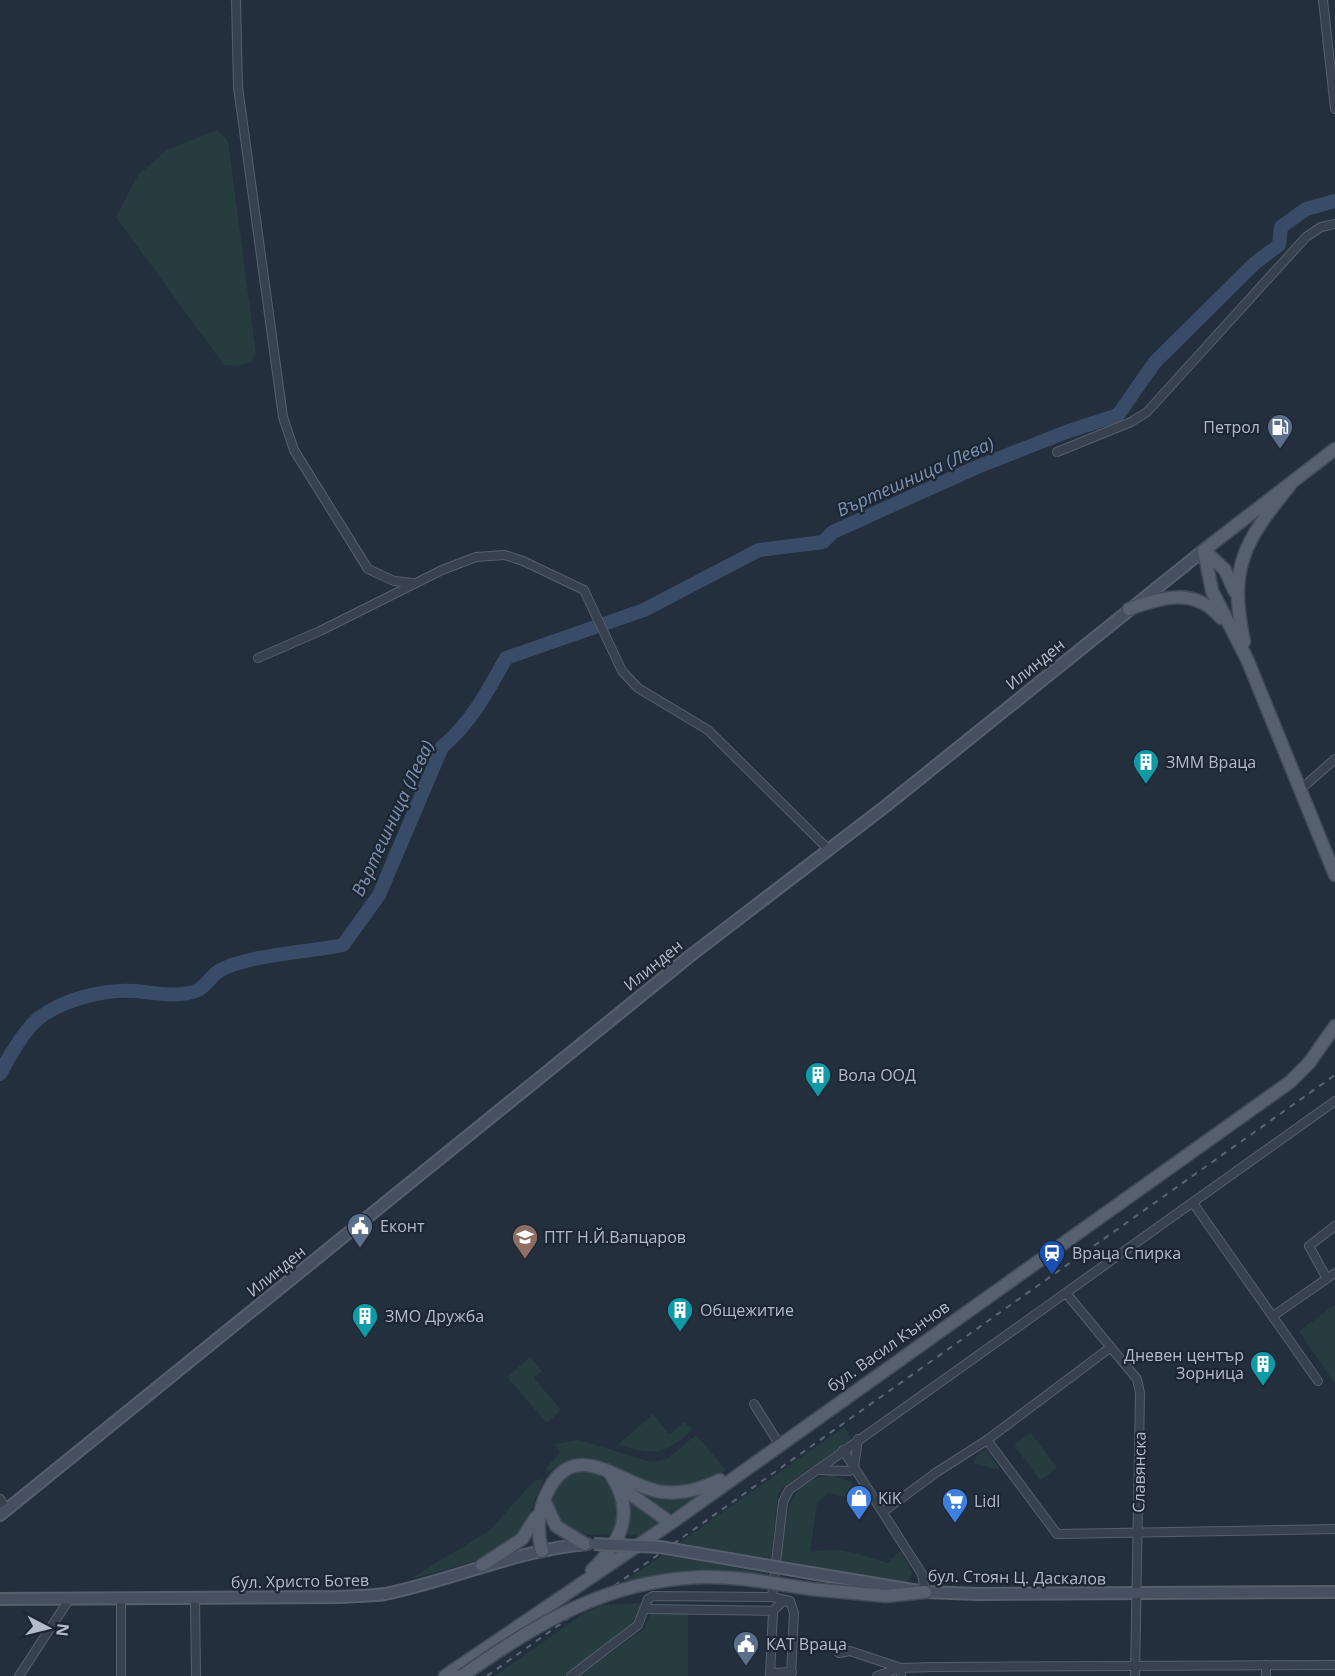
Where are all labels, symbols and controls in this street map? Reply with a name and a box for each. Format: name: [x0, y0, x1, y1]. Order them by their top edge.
fuel station icon: Петрол: [1265, 412, 1295, 450]
place label: Петрол: [1203, 416, 1260, 438]
water label: Въртешница (Лева): [833, 431, 997, 521]
street label: Илинден: [1001, 633, 1069, 695]
water label: Въртешница (Лева): [345, 736, 439, 900]
building icon: ЗММ Враца: [1131, 747, 1161, 785]
place label: ЗММ Враца: [1166, 751, 1256, 773]
street label: Илинден: [619, 934, 687, 996]
building icon: Вола ООД: [803, 1060, 833, 1098]
place label: Вола ООД: [838, 1064, 916, 1086]
public building icon: Еконт: [345, 1211, 375, 1249]
place label: Еконт: [380, 1215, 425, 1237]
school or university icon: ПТГ Н.Й.Вапцаров: [510, 1222, 540, 1260]
place label: ПТГ Н.Й.Вапцаров: [544, 1226, 686, 1248]
station icon: Враца Спирка: [1037, 1238, 1067, 1276]
street label: Илинден: [242, 1240, 310, 1302]
place label: Враца Спирка: [1072, 1242, 1181, 1264]
building icon: Общежитие: [665, 1295, 695, 1333]
street label: бул. Васил Кънчов: [822, 1295, 954, 1397]
place label: Общежитие: [700, 1299, 794, 1321]
building icon: ЗМО Дружба: [350, 1301, 380, 1339]
place label: ЗМО Дружба: [385, 1305, 484, 1327]
place label: Дневен център Зорница: [1124, 1344, 1244, 1384]
building icon: Дневен център Зорница: [1248, 1349, 1278, 1387]
street label: Славянска: [1127, 1431, 1151, 1513]
shop icon: KiK: [844, 1483, 874, 1521]
supermarket icon: Lidl: [940, 1486, 970, 1524]
place label: KiK: [878, 1487, 902, 1509]
place label: Lidl: [974, 1490, 1000, 1512]
street label: бул. Стоян Ц. Даскалов: [928, 1564, 1106, 1590]
street label: бул. Христо Ботев: [231, 1569, 369, 1593]
north arrow: [18, 1598, 78, 1658]
text: N: [51, 1622, 75, 1638]
public building icon: КАТ Враца: [731, 1629, 761, 1667]
place label: КАТ Враца: [766, 1633, 847, 1655]

